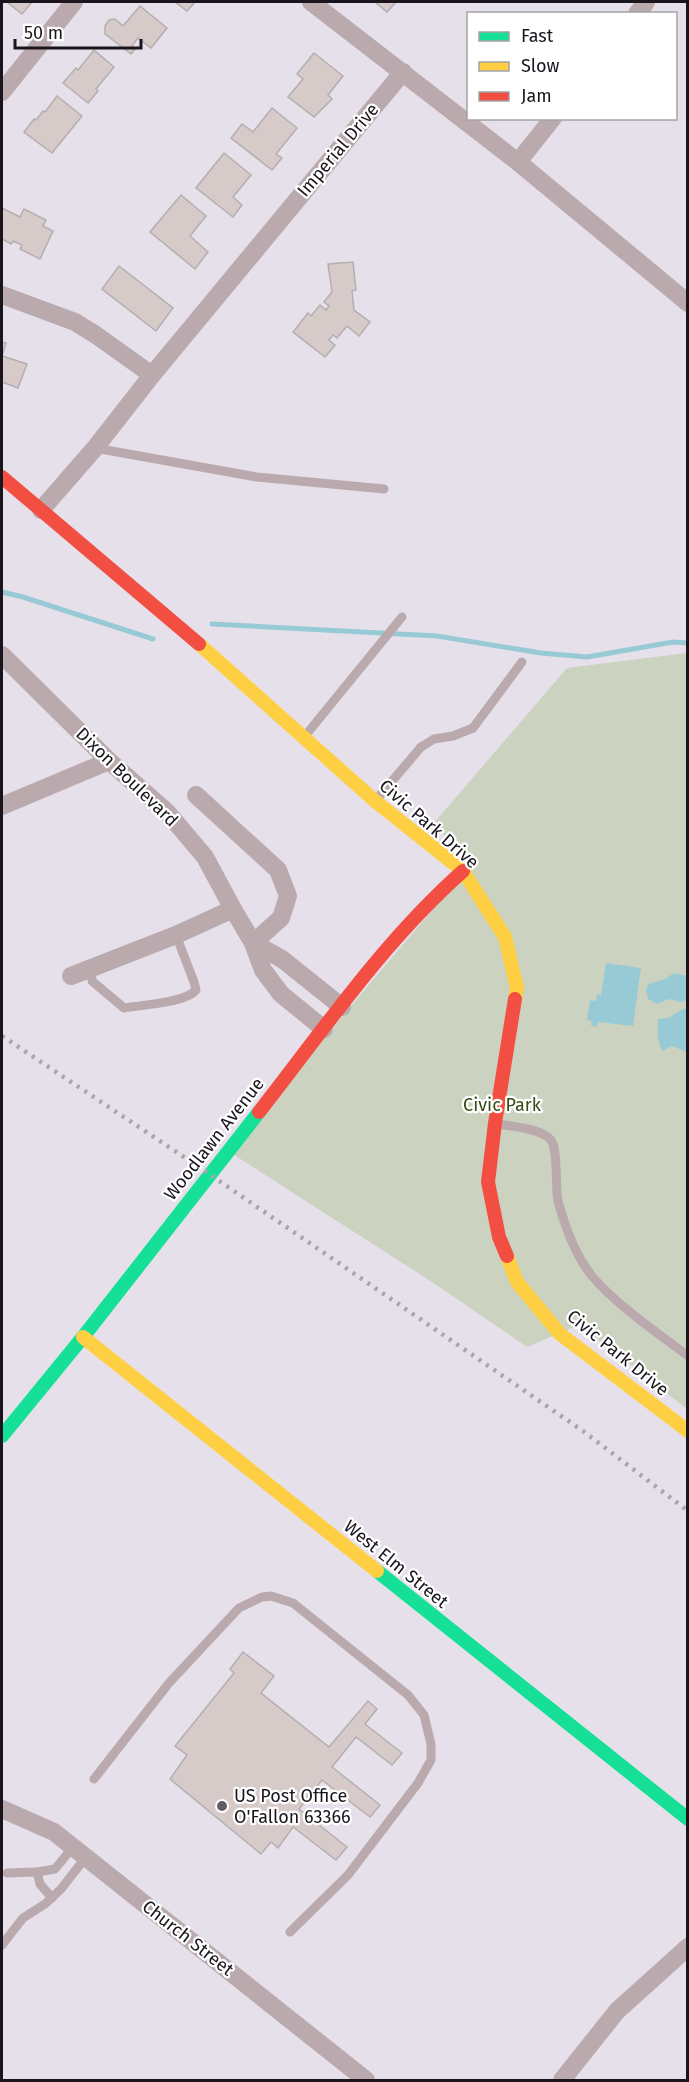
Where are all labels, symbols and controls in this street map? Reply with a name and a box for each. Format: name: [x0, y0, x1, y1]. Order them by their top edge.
scale bar: [15, 12, 141, 50]
legend: [467, 12, 677, 120]
text: 50 m: [24, 22, 63, 44]
text: Fast: [521, 25, 554, 47]
text: Slow: [521, 55, 560, 77]
text: Jam: [521, 85, 552, 107]
street label: Imperial Drive: [293, 99, 383, 201]
street label: Dixon Boulevard: [71, 723, 183, 831]
street label: Civic Park Drive: [375, 775, 483, 873]
street label: Woodlawn Avenue: [159, 1073, 269, 1205]
park label: Civic Park: [463, 1094, 542, 1116]
street label: Civic Park Drive: [563, 1305, 673, 1401]
street label: West Elm Street: [339, 1515, 453, 1613]
place label: US Post Office O'Fallon 63366: [234, 1785, 351, 1828]
marker: US Post Office O'Fallon 63366: [215, 1799, 229, 1813]
street label: Church Street: [138, 1895, 239, 1981]

